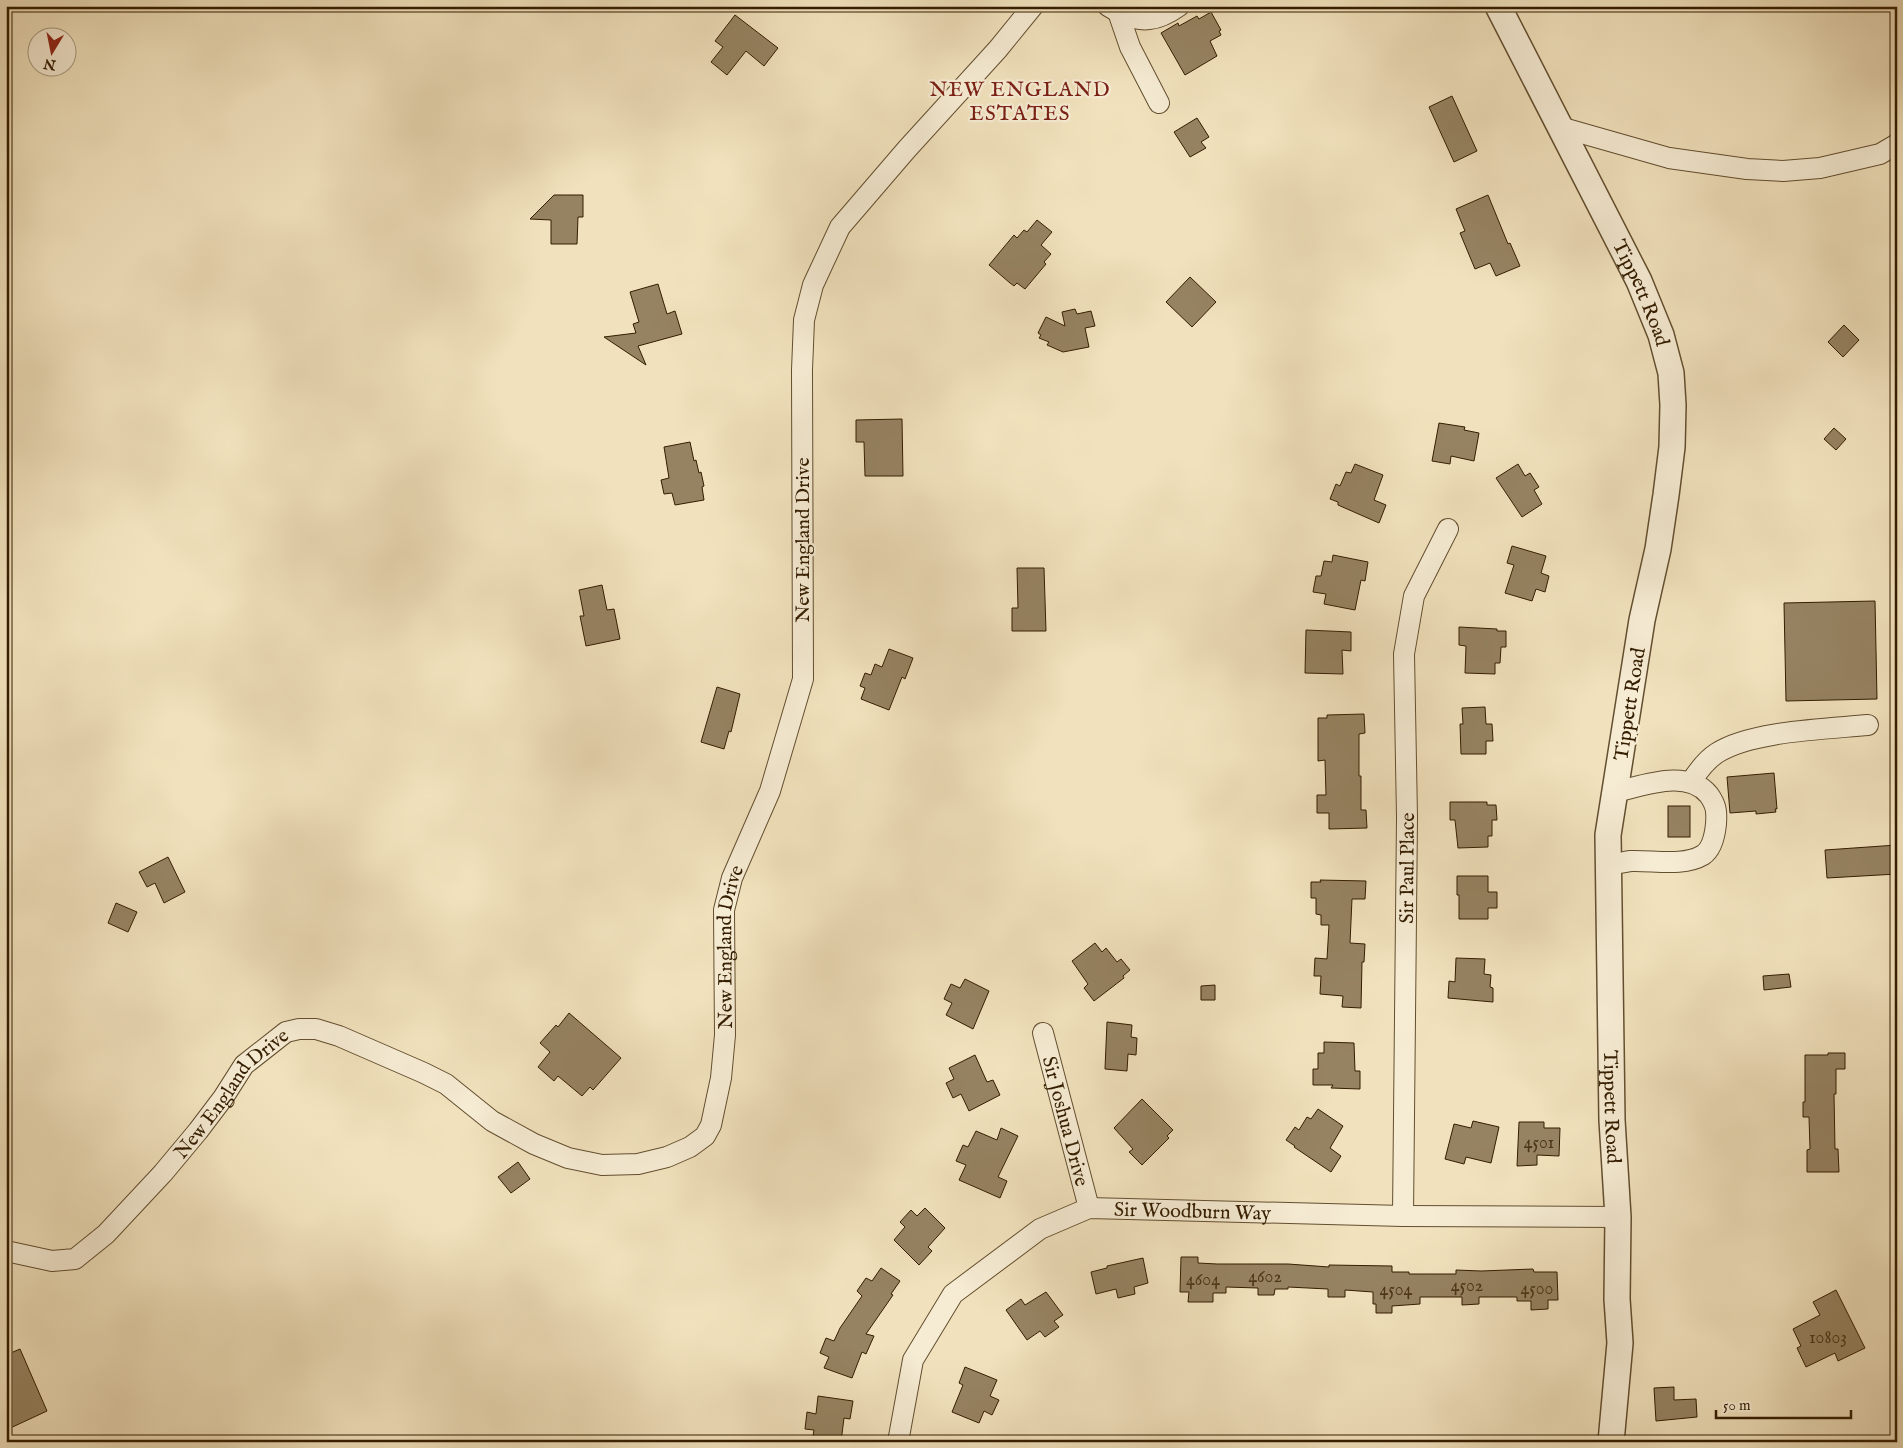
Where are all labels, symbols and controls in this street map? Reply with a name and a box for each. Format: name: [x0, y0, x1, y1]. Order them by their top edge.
north arrow: [28, 28, 78, 78]
text: N: [42, 54, 58, 74]
district label: NEW ENGLAND ESTATES: [929, 77, 1111, 128]
street label: Tippett Road: [1606, 236, 1674, 349]
street label: New England Drive: [791, 457, 816, 623]
street label: Tippett Road: [1609, 646, 1652, 762]
street label: Sir Paul Place: [1395, 812, 1421, 924]
street label: New England Drive: [713, 861, 750, 1029]
street label: New England Drive: [169, 1024, 294, 1164]
street label: Tippett Road: [1597, 1050, 1626, 1165]
street label: Sir Joshua Drive: [1036, 1054, 1094, 1189]
house number: 4501: [1524, 1132, 1554, 1155]
street label: Sir Woodburn Way: [1114, 1198, 1271, 1227]
house number: 4602: [1248, 1266, 1282, 1289]
house number: 4604: [1186, 1269, 1220, 1292]
house number: 4502: [1451, 1275, 1483, 1298]
house number: 4500: [1521, 1278, 1553, 1301]
house number: 4504: [1380, 1279, 1413, 1302]
house number: 10803: [1809, 1327, 1847, 1350]
scale bar: [1716, 1388, 1850, 1420]
text: 50 m: [1723, 1396, 1751, 1415]

